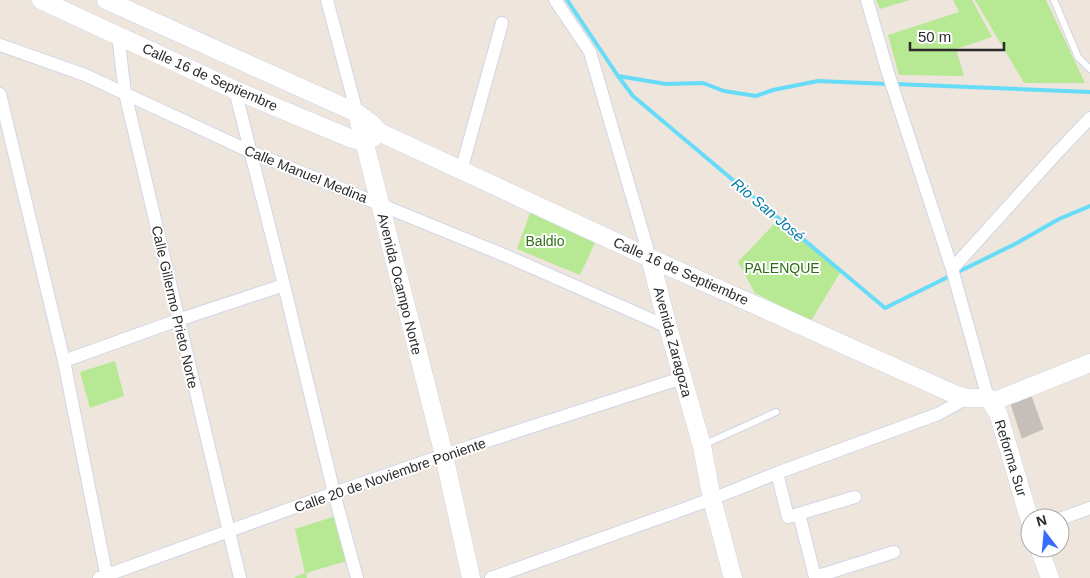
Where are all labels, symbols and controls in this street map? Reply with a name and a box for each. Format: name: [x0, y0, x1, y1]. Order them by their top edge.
scale bar: [910, 20, 1004, 52]
text: 50 m: [918, 28, 951, 45]
street label: Calle 16 de Septiembre: [140, 40, 280, 114]
street label: Calle Manuel Medina: [242, 142, 370, 206]
water label: Rio San José: [729, 174, 808, 245]
street label: Avenida Ocampo Norte: [375, 212, 425, 357]
street label: Calle Gillermo Prieto Norte: [148, 224, 202, 390]
park label: Baldio: [526, 233, 565, 249]
street label: Calle 16 de Septiembre: [611, 234, 751, 308]
park label: PALENQUE: [744, 260, 820, 276]
street label: Avenida Zaragoza: [651, 285, 695, 399]
street label: Reforma Sur: [992, 418, 1030, 499]
street label: Calle 20 de Noviembre Poniente: [292, 435, 488, 515]
north arrow: [1020, 508, 1070, 558]
text: N: [1034, 511, 1048, 530]

